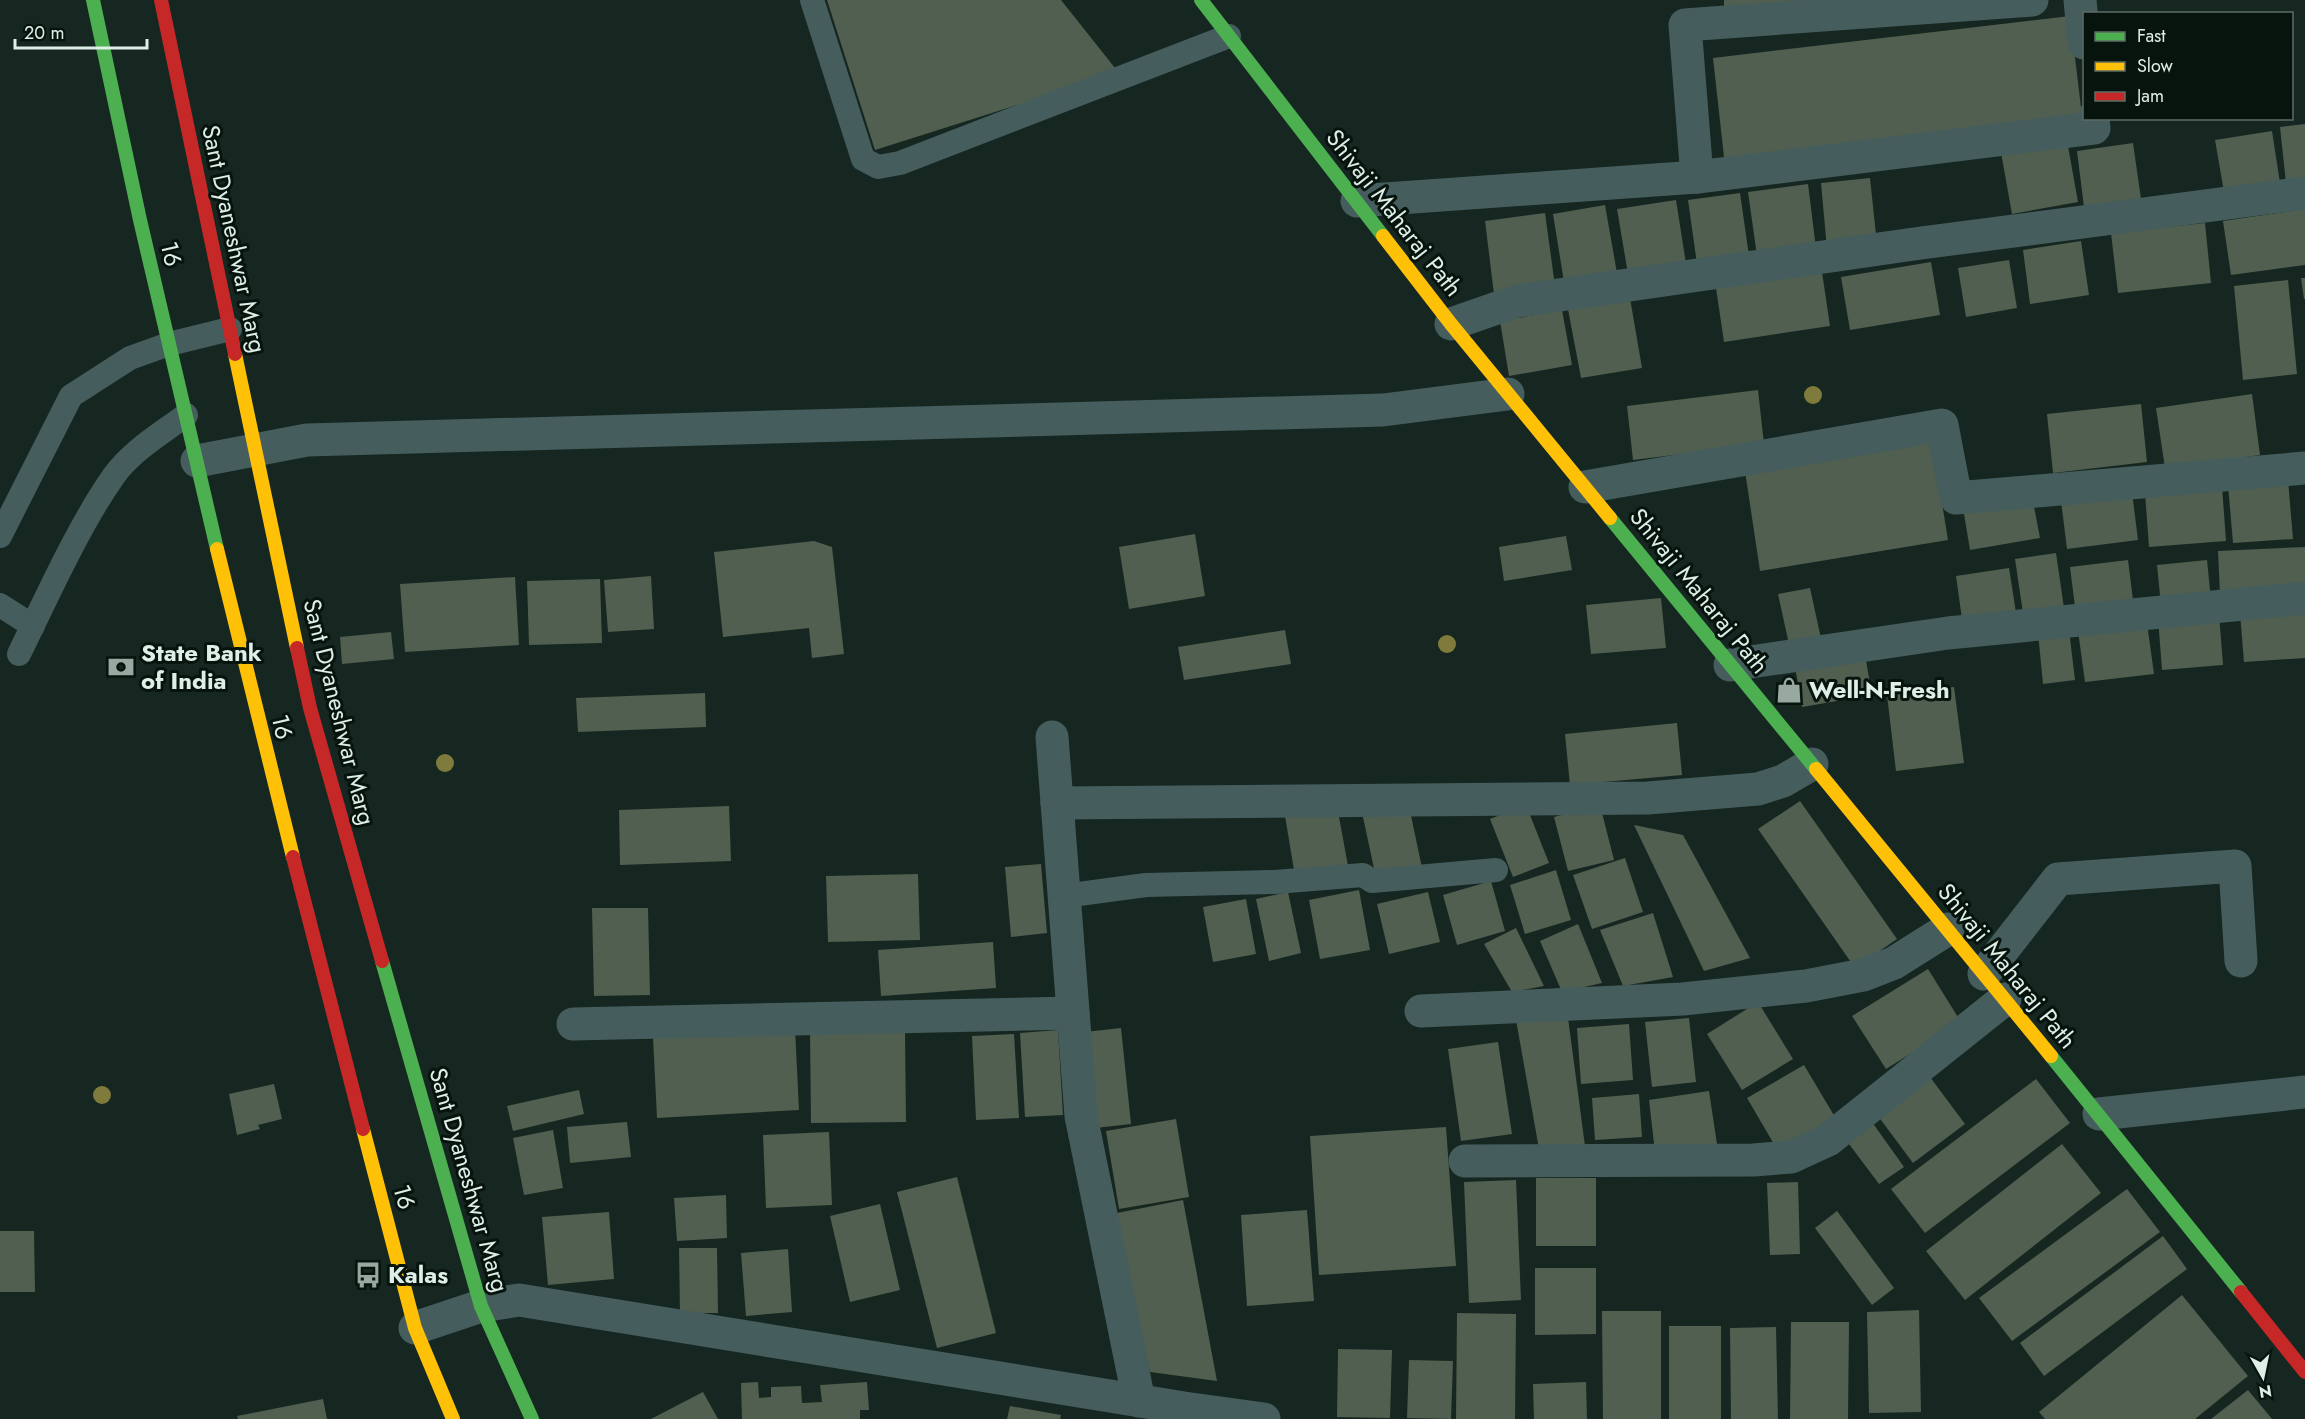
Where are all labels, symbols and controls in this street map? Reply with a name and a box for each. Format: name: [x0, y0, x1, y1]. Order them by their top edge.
scale bar: [15, 12, 147, 50]
legend: [2083, 12, 2293, 120]
text: 20 m: [24, 20, 64, 46]
text: Fast: [2137, 23, 2166, 49]
text: Slow: [2137, 53, 2174, 79]
text: Jam: [2135, 83, 2164, 109]
street label: Sant Dyaneshwar Marg: [193, 122, 276, 356]
street label: Shivaji Maharaj Path: [1318, 122, 1471, 304]
street label: 16: [152, 238, 191, 270]
street label: Shivaji Maharaj Path: [1622, 500, 1777, 681]
street label: Sant Dyaneshwar Marg: [294, 595, 385, 829]
place label: State Bank of India: [141, 635, 262, 698]
bank icon: State Bank of India: [106, 652, 136, 682]
place label: Well-N-Fresh: [1809, 672, 1950, 707]
shop icon: Well-N-Fresh: [1774, 675, 1804, 705]
street label: 16: [263, 711, 302, 743]
street label: Shivaji Maharaj Path: [1930, 875, 2085, 1056]
street label: Sant Dyaneshwar Marg: [421, 1064, 518, 1296]
street label: 16: [384, 1180, 425, 1213]
place label: Kalas: [388, 1257, 448, 1292]
bus stop icon: Kalas: [353, 1260, 383, 1290]
north arrow: [2233, 1347, 2293, 1407]
text: N: [2257, 1379, 2273, 1404]

